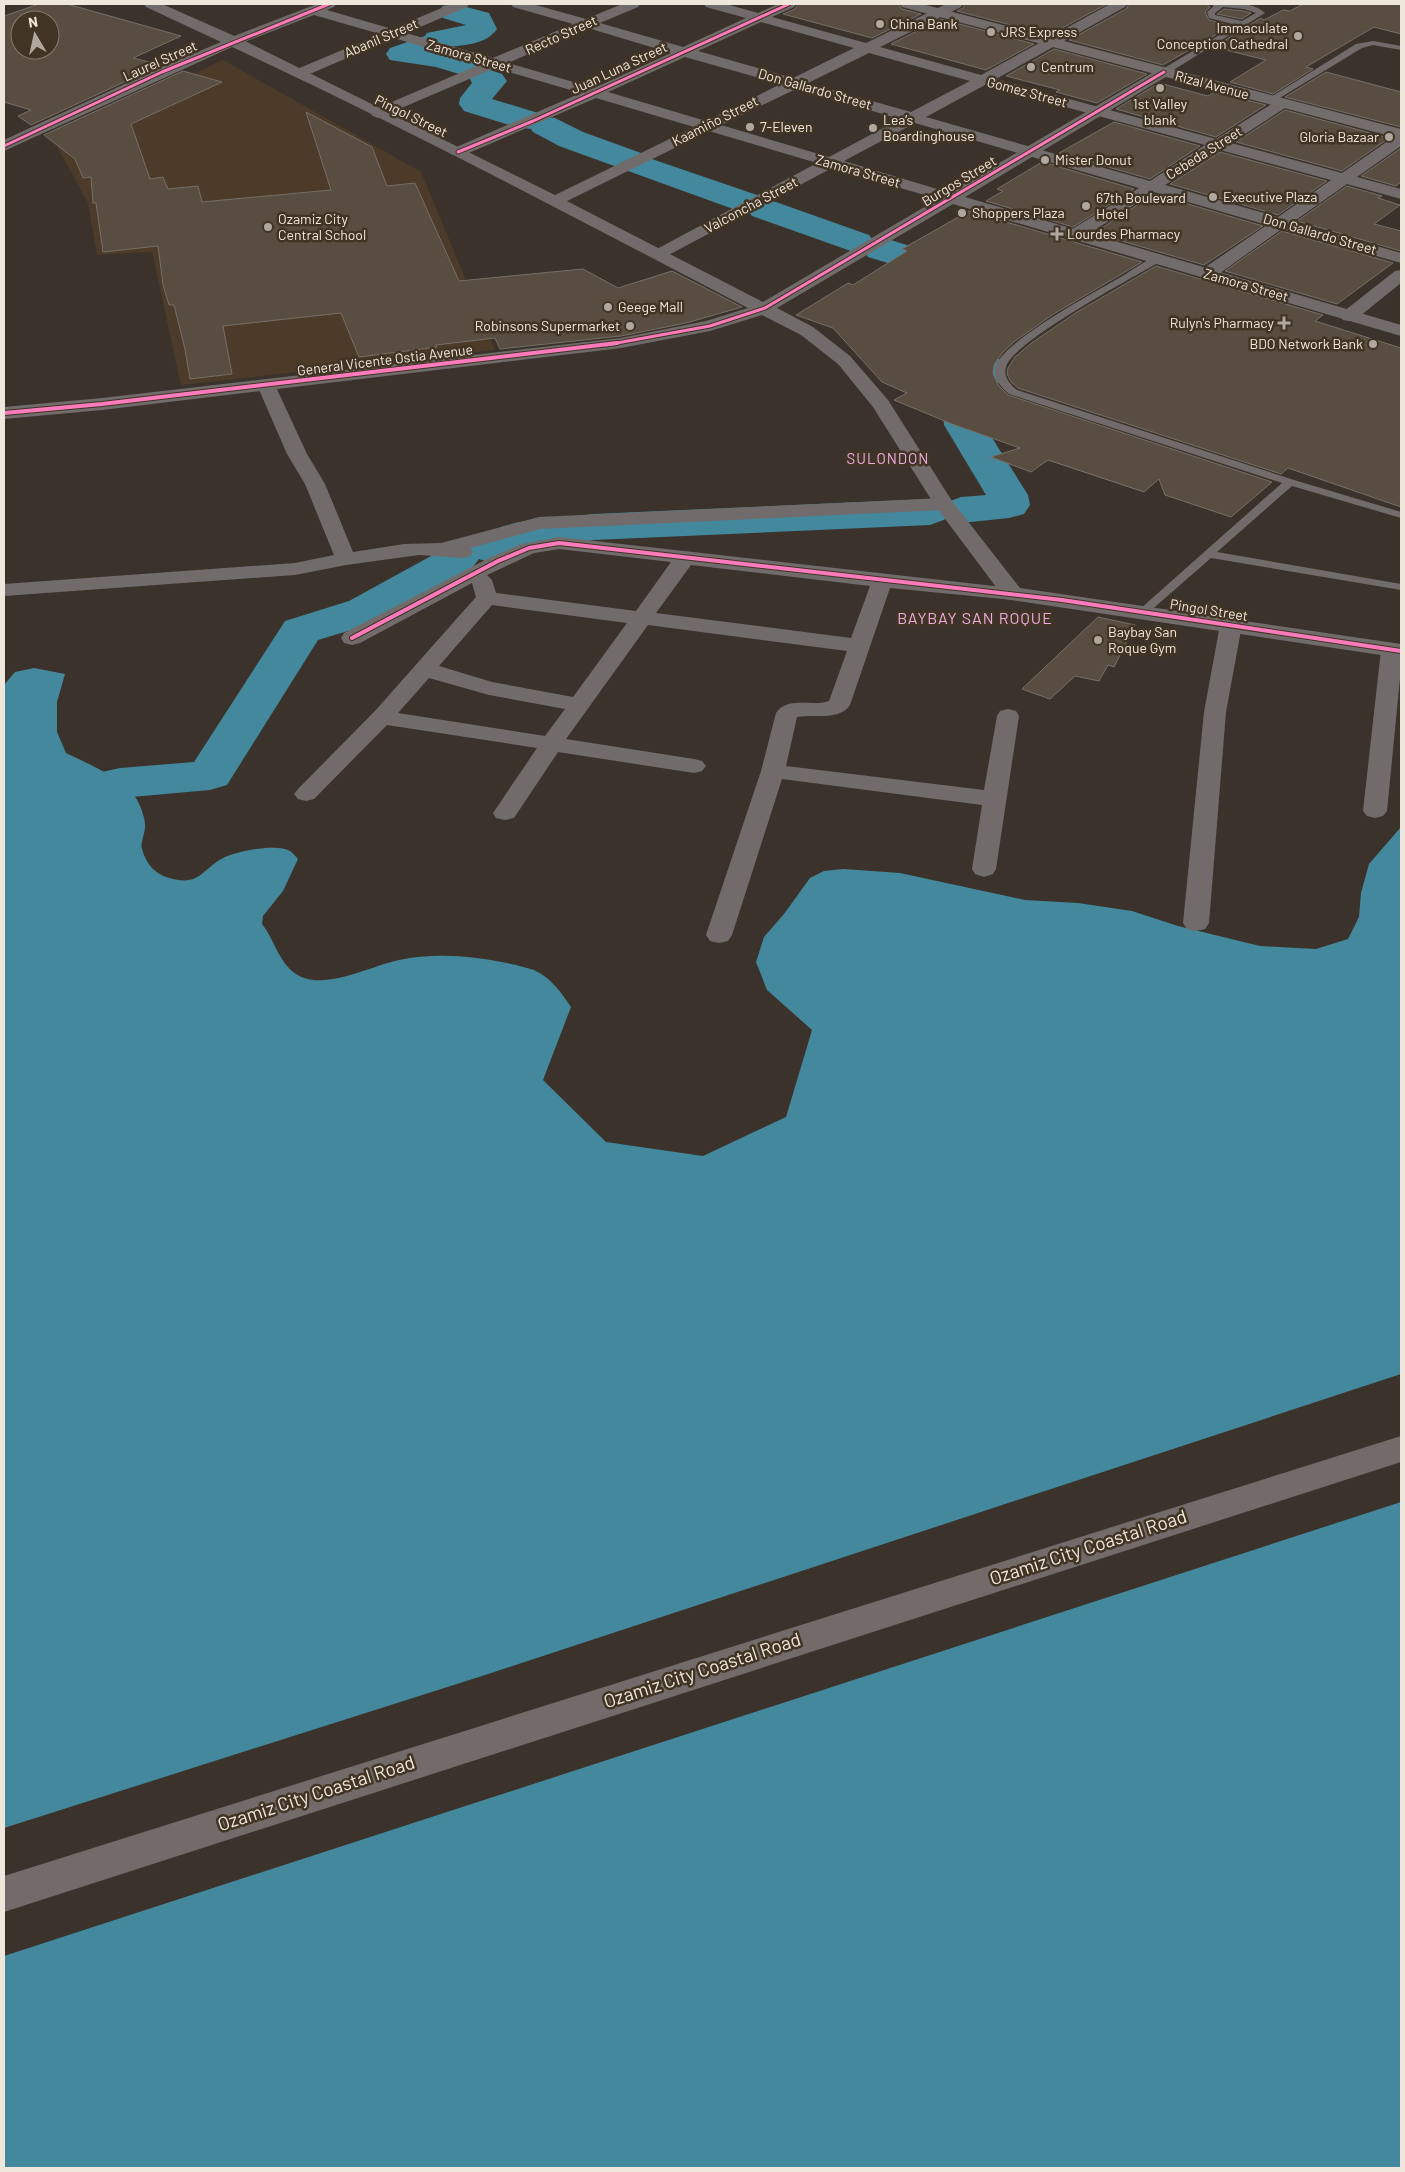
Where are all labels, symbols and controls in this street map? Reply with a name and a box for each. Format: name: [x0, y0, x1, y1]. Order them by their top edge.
north arrow: [10, 10, 60, 60]
street label: Recto Street: [522, 11, 599, 58]
text: N: [27, 13, 39, 31]
street label: Abanil Street: [341, 14, 420, 61]
place label: China Bank: [890, 15, 958, 32]
marker: China Bank: [874, 18, 886, 30]
place label: Immaculate Conception Cathedral: [1157, 19, 1288, 52]
place label: JRS Express: [1001, 23, 1077, 40]
marker: JRS Express: [985, 26, 997, 38]
marker: Immaculate Conception Cathedral: [1292, 30, 1304, 42]
street label: Zamora Street: [425, 35, 513, 76]
street label: Laurel Street: [120, 37, 199, 84]
street label: Juan Luna Street: [568, 38, 670, 97]
place label: Centrum: [1041, 58, 1094, 75]
marker: Centrum: [1025, 61, 1037, 73]
street label: Don Gallardo Street: [756, 64, 874, 113]
street label: Rizal Avenue: [1173, 66, 1251, 103]
street label: Gomez Street: [985, 73, 1069, 110]
marker: 1st Valley blank: [1154, 82, 1166, 94]
street label: Pingol Street: [372, 91, 450, 140]
street label: Kaamiño Street: [669, 92, 761, 150]
place label: 1st Valley blank: [1133, 95, 1188, 128]
place label: Lea’s Boardinghouse: [883, 111, 975, 144]
place label: 7-Eleven: [760, 118, 813, 135]
marker: 7-Eleven: [744, 121, 756, 133]
marker: Lea’s Boardinghouse: [867, 122, 879, 134]
street label: Cebeda Street: [1162, 122, 1245, 183]
place label: Gloria Bazaar: [1299, 128, 1379, 145]
marker: Gloria Bazaar: [1383, 131, 1395, 143]
street label: Zamora Street: [814, 150, 902, 191]
place label: Mister Donut: [1055, 151, 1132, 168]
street label: Burgos Street: [918, 152, 999, 209]
marker: Mister Donut: [1039, 154, 1051, 166]
street label: Valconcha Street: [701, 173, 800, 236]
place label: Executive Plaza: [1223, 188, 1318, 205]
place label: 67th Boulevard Hotel: [1096, 189, 1186, 222]
marker: Executive Plaza: [1207, 191, 1219, 203]
marker: 67th Boulevard Hotel: [1080, 200, 1092, 212]
place label: Shoppers Plaza: [972, 204, 1065, 221]
marker: Shoppers Plaza: [956, 207, 968, 219]
street label: Don Gallardo Street: [1261, 209, 1379, 258]
place label: Ozamiz City Central School: [278, 210, 366, 243]
marker: Ozamiz City Central School: [262, 221, 274, 233]
place label: Lourdes Pharmacy: [1067, 225, 1181, 242]
marker: Lourdes Pharmacy: [1051, 228, 1063, 240]
street label: Zamora Street: [1202, 264, 1290, 305]
place label: Geege Mall: [618, 298, 683, 315]
marker: Geege Mall: [602, 301, 614, 313]
place label: Rulyn's Pharmacy: [1170, 314, 1275, 331]
place label: Robinsons Supermarket: [475, 317, 620, 334]
marker: Rulyn's Pharmacy: [1278, 317, 1290, 329]
marker: Robinsons Supermarket: [624, 320, 636, 332]
place label: BDO Network Bank: [1249, 335, 1363, 352]
marker: BDO Network Bank: [1367, 338, 1379, 350]
street label: General Vicente Ostia Avenue: [296, 340, 474, 379]
district label: SULONDON: [847, 449, 929, 467]
street label: Pingol Street: [1169, 595, 1249, 624]
district label: BAYBAY SAN ROQUE: [897, 608, 1053, 627]
place label: Baybay San Roque Gym: [1108, 623, 1177, 656]
marker: Baybay San Roque Gym: [1092, 634, 1104, 646]
street label: Ozamiz City Coastal Road: [986, 1504, 1189, 1589]
street label: Ozamiz City Coastal Road: [600, 1627, 803, 1712]
street label: Ozamiz City Coastal Road: [214, 1750, 417, 1835]

